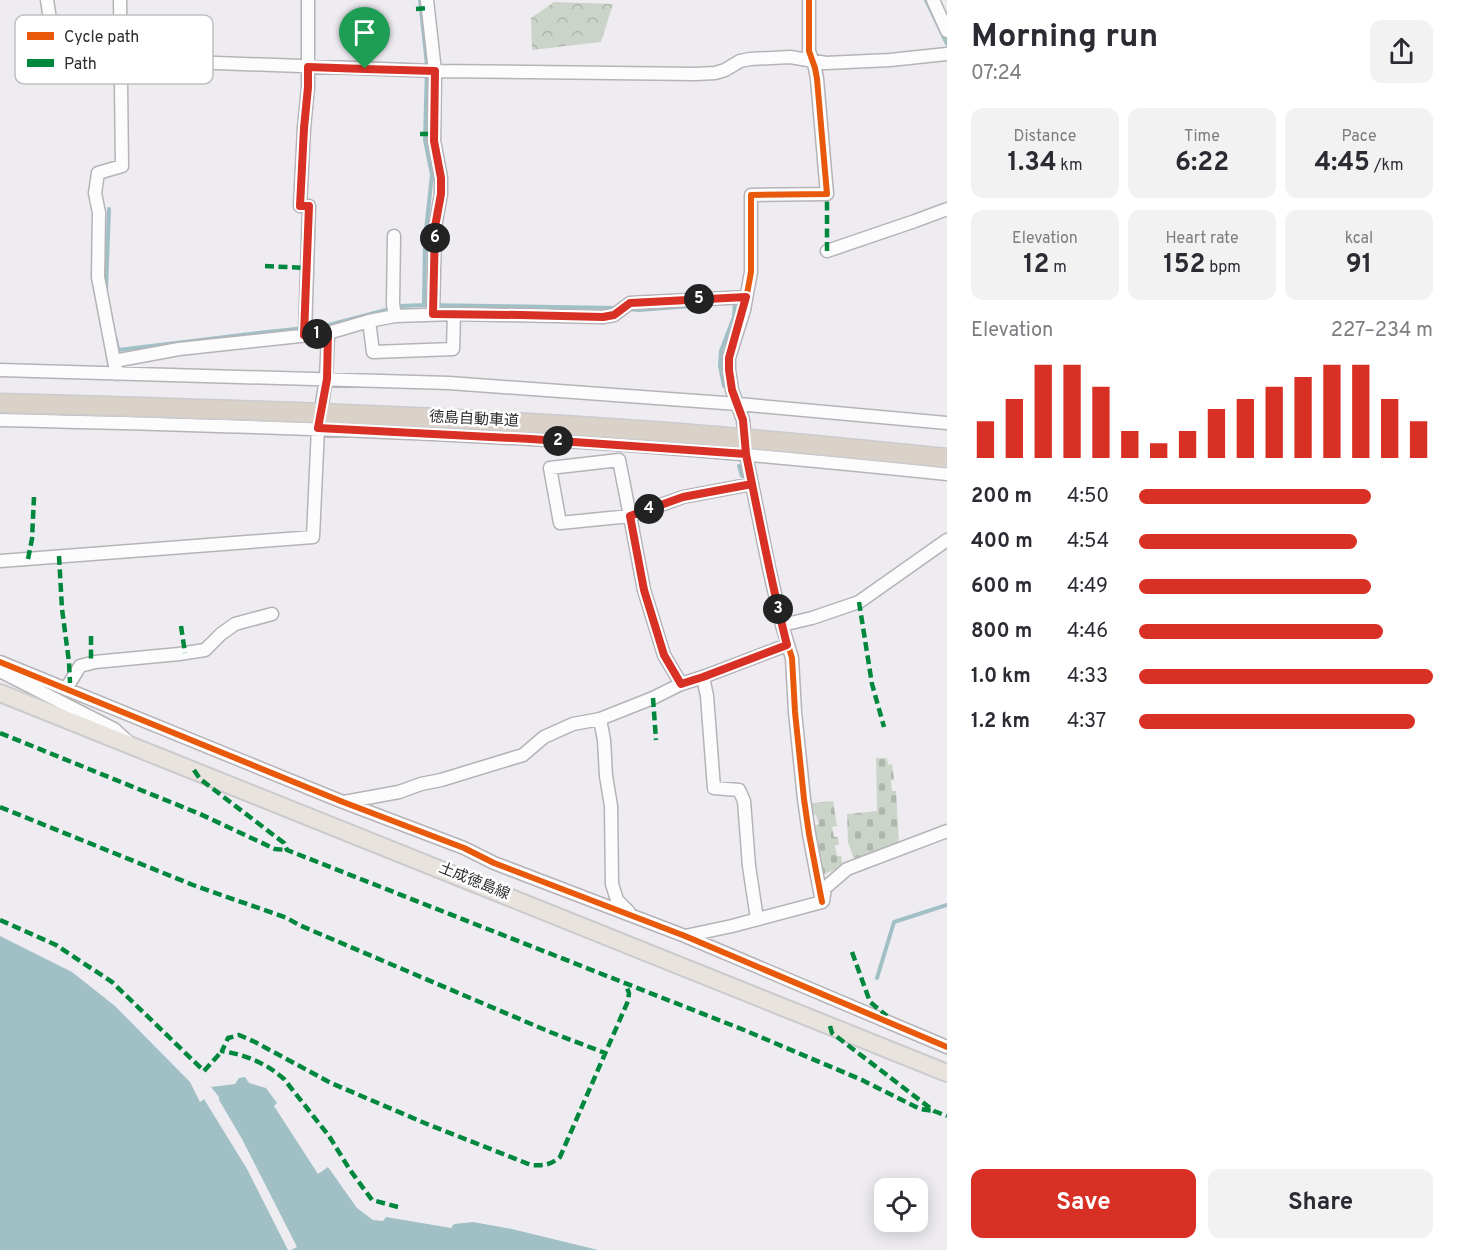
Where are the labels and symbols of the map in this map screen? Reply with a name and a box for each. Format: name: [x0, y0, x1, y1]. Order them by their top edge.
pin: [339, 7, 390, 69]
legend: [15, 15, 213, 84]
text: Cycle path: [64, 28, 139, 48]
text: Path: [64, 55, 97, 75]
pin: 6: [420, 223, 450, 253]
pin: 5: [684, 284, 714, 314]
pin: 1: [302, 319, 332, 349]
street label: 徳島自動車道: [429, 408, 519, 432]
pin: 2: [543, 426, 573, 456]
pin: 4: [634, 494, 664, 524]
pin: 3: [763, 594, 793, 624]
street label: 土成徳島線: [436, 859, 512, 905]

